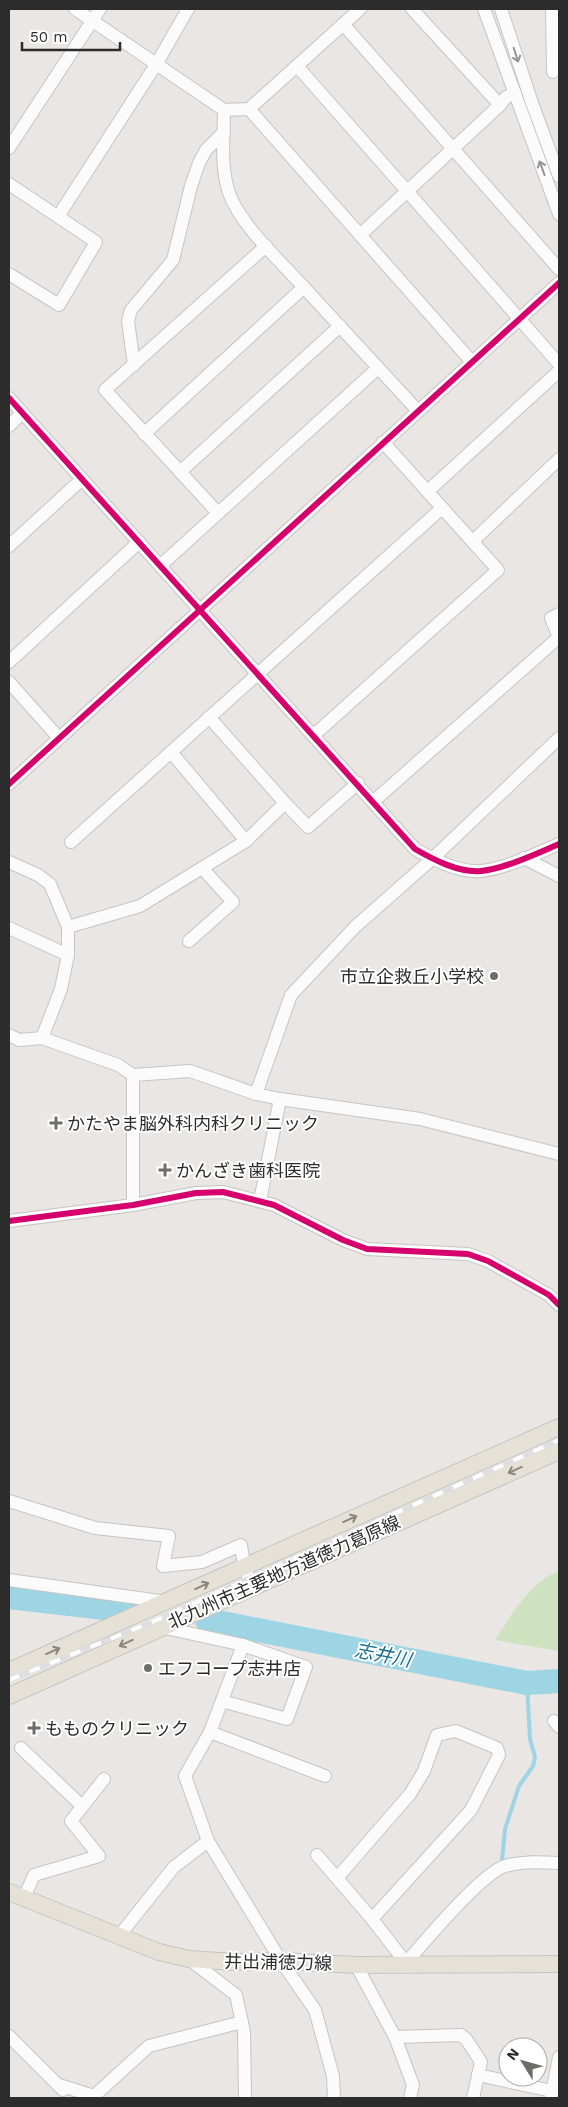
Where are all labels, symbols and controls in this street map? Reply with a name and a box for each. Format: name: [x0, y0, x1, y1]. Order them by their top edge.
scale bar: [22, 20, 120, 52]
text: 50 m: [30, 28, 67, 46]
one-way arrow: [512, 47, 521, 62]
one-way arrow: [537, 161, 546, 176]
place label: 市立企救丘小学校: [340, 966, 484, 987]
marker: 市立企救丘小学校: [488, 970, 500, 982]
place label: かたやま脳外科内科クリニック: [67, 1113, 319, 1134]
marker: かたやま脳外科内科クリニック: [49, 1116, 63, 1130]
place label: かんざき歯科医院: [176, 1160, 320, 1181]
marker: かんざき歯科医院: [158, 1163, 172, 1177]
one-way arrow: [508, 1466, 523, 1476]
street label: 北九州市主要地方道徳力葛原線: [165, 1511, 403, 1633]
one-way arrow: [342, 1513, 357, 1523]
one-way arrow: [194, 1581, 209, 1590]
one-way arrow: [119, 1638, 134, 1648]
water label: 志井川: [353, 1638, 415, 1672]
one-way arrow: [45, 1645, 60, 1655]
place label: エフコープ志井店: [158, 1658, 301, 1679]
marker: エフコープ志井店: [142, 1662, 154, 1674]
place label: もものクリニック: [45, 1718, 189, 1739]
marker: もものクリニック: [27, 1721, 41, 1735]
street label: 井出浦徳力線: [224, 1951, 332, 1973]
north arrow: [498, 2037, 548, 2087]
text: N: [503, 2045, 522, 2063]

